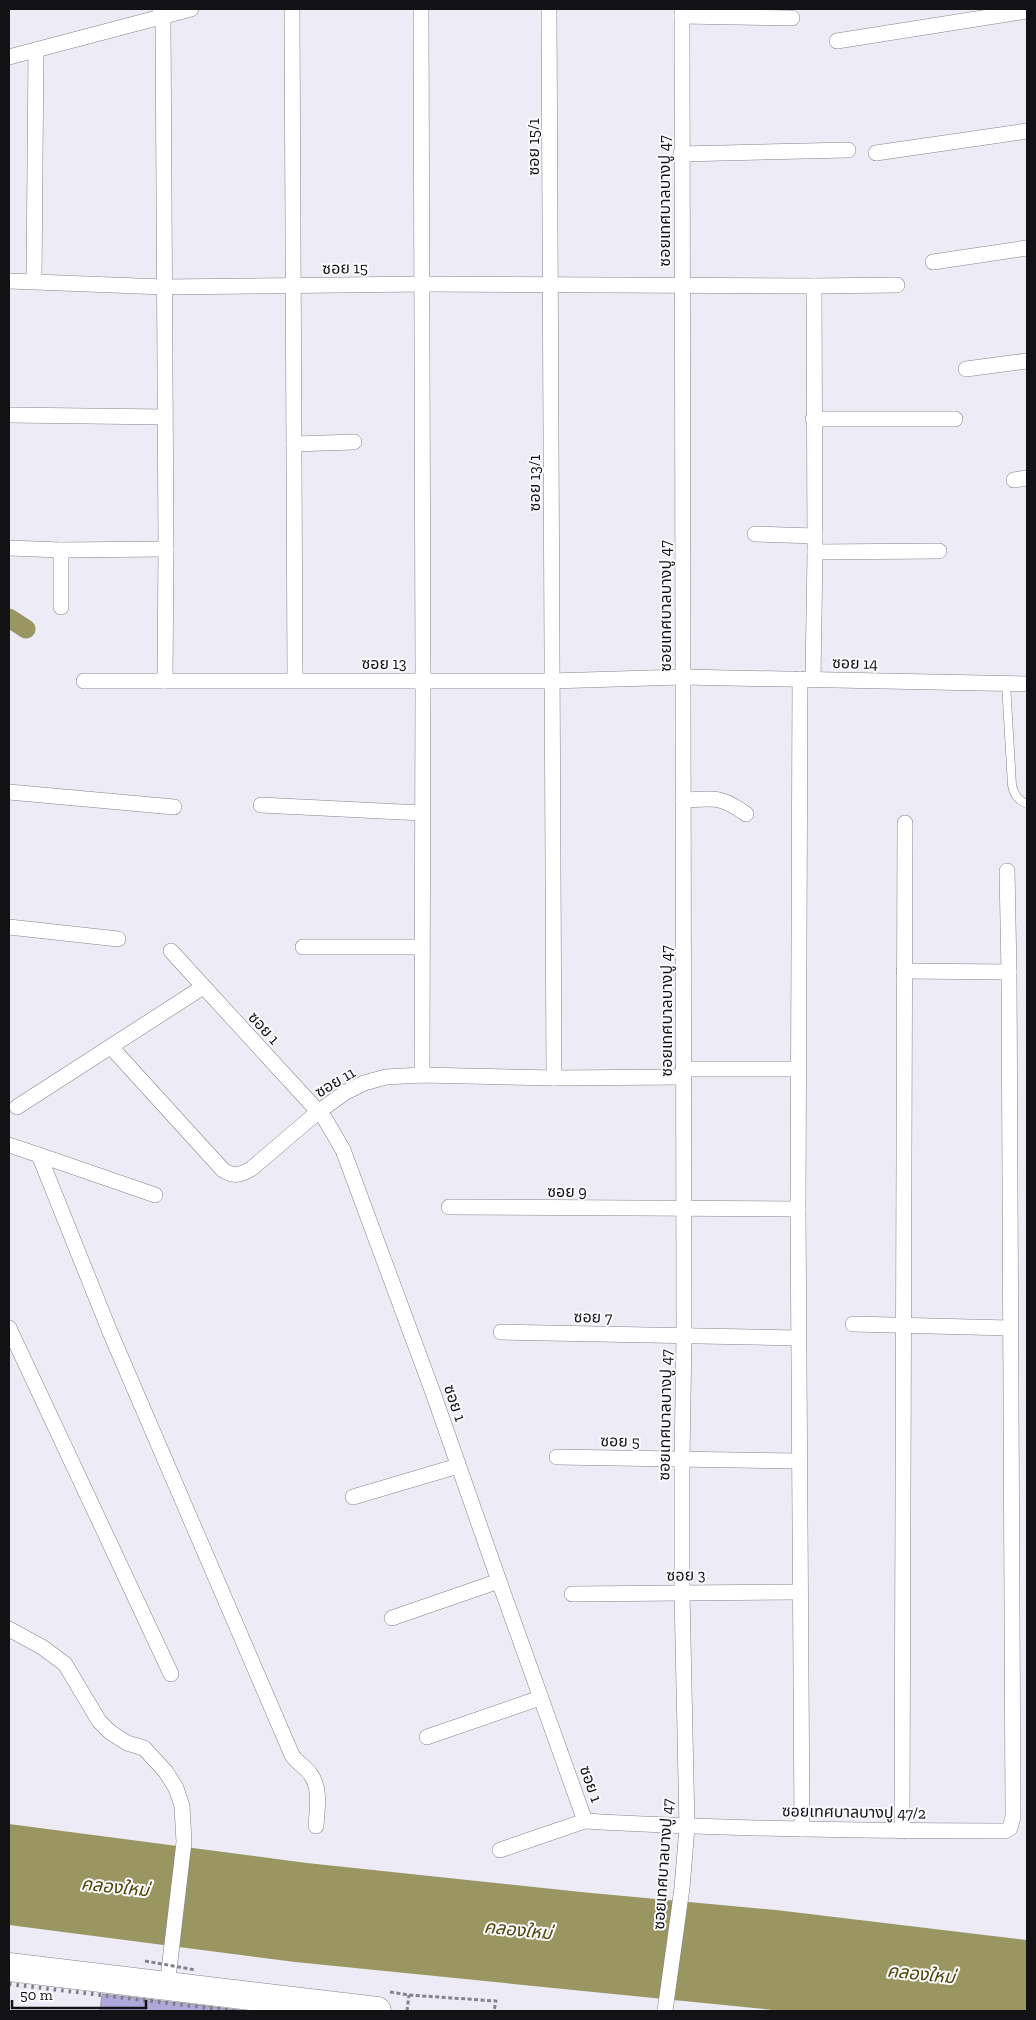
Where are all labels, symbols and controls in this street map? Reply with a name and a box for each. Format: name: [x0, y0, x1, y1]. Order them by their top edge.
street label: ซอย 15/1: [524, 118, 543, 176]
street label: ซอยเทศบาลบางปู 47: [655, 135, 674, 267]
street label: ซอย 15: [322, 258, 368, 278]
street label: ซอย 13/1: [525, 455, 544, 511]
street label: ซอยเทศบาลบางปู 47: [656, 540, 675, 672]
street label: ซอย 14: [832, 653, 879, 673]
street label: ซอย 13: [361, 654, 407, 673]
street label: ซอยเทศบาลบางปู 47: [657, 945, 676, 1077]
street label: ซอย 1: [244, 1008, 284, 1048]
street label: ซอย 11: [311, 1063, 359, 1101]
street label: ซอย 9: [547, 1182, 587, 1201]
street label: ซอย 7: [573, 1307, 613, 1327]
street label: ซอยเทศบาลบางปู 47: [654, 1349, 676, 1481]
street label: ซอย 1: [440, 1382, 470, 1424]
street label: ซอย 5: [600, 1431, 640, 1451]
street label: ซอย 3: [666, 1565, 706, 1585]
street label: ซอย 1: [576, 1763, 606, 1805]
street label: ซอยเทศบาลบางปู 47: [649, 1797, 677, 1930]
street label: ซอยเทศบาลบางปู 47/2: [782, 1801, 926, 1823]
water label: คลองใหม่: [80, 1872, 153, 1902]
water label: คลองใหม่: [483, 1915, 556, 1945]
water label: คลองใหม่: [886, 1959, 959, 1989]
scale bar: [12, 1978, 146, 2010]
text: 50 m: [20, 1986, 53, 2004]

